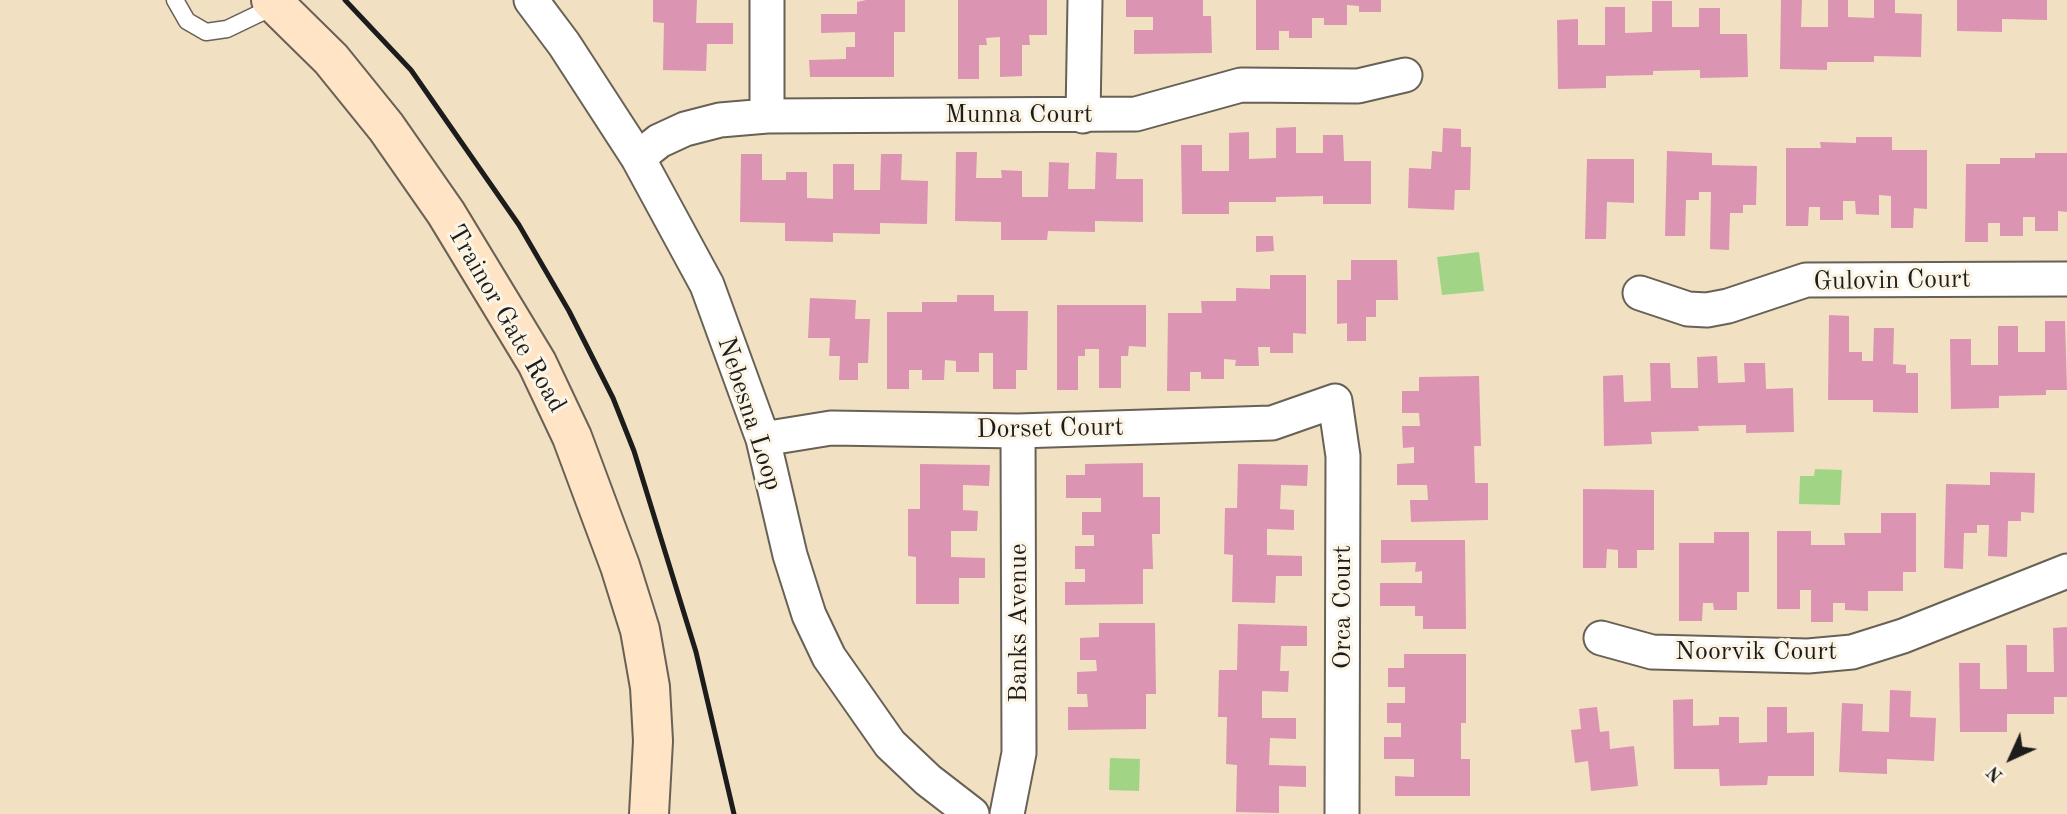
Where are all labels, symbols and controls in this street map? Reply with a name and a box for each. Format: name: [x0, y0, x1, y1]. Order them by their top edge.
street label: Munna Court: [945, 99, 1093, 131]
street label: Trainor Gate Road: [440, 219, 572, 419]
street label: Gulovin Court: [1813, 264, 1971, 298]
street label: Nebesna Loop: [710, 333, 788, 495]
street label: Dorset Court: [976, 412, 1124, 446]
street label: Banks Avenue: [1003, 543, 1035, 703]
street label: Orca Court: [1327, 545, 1359, 669]
street label: Noorvik Court: [1675, 636, 1837, 668]
north arrow: [1976, 723, 2046, 793]
text: N: [1984, 761, 2008, 785]

